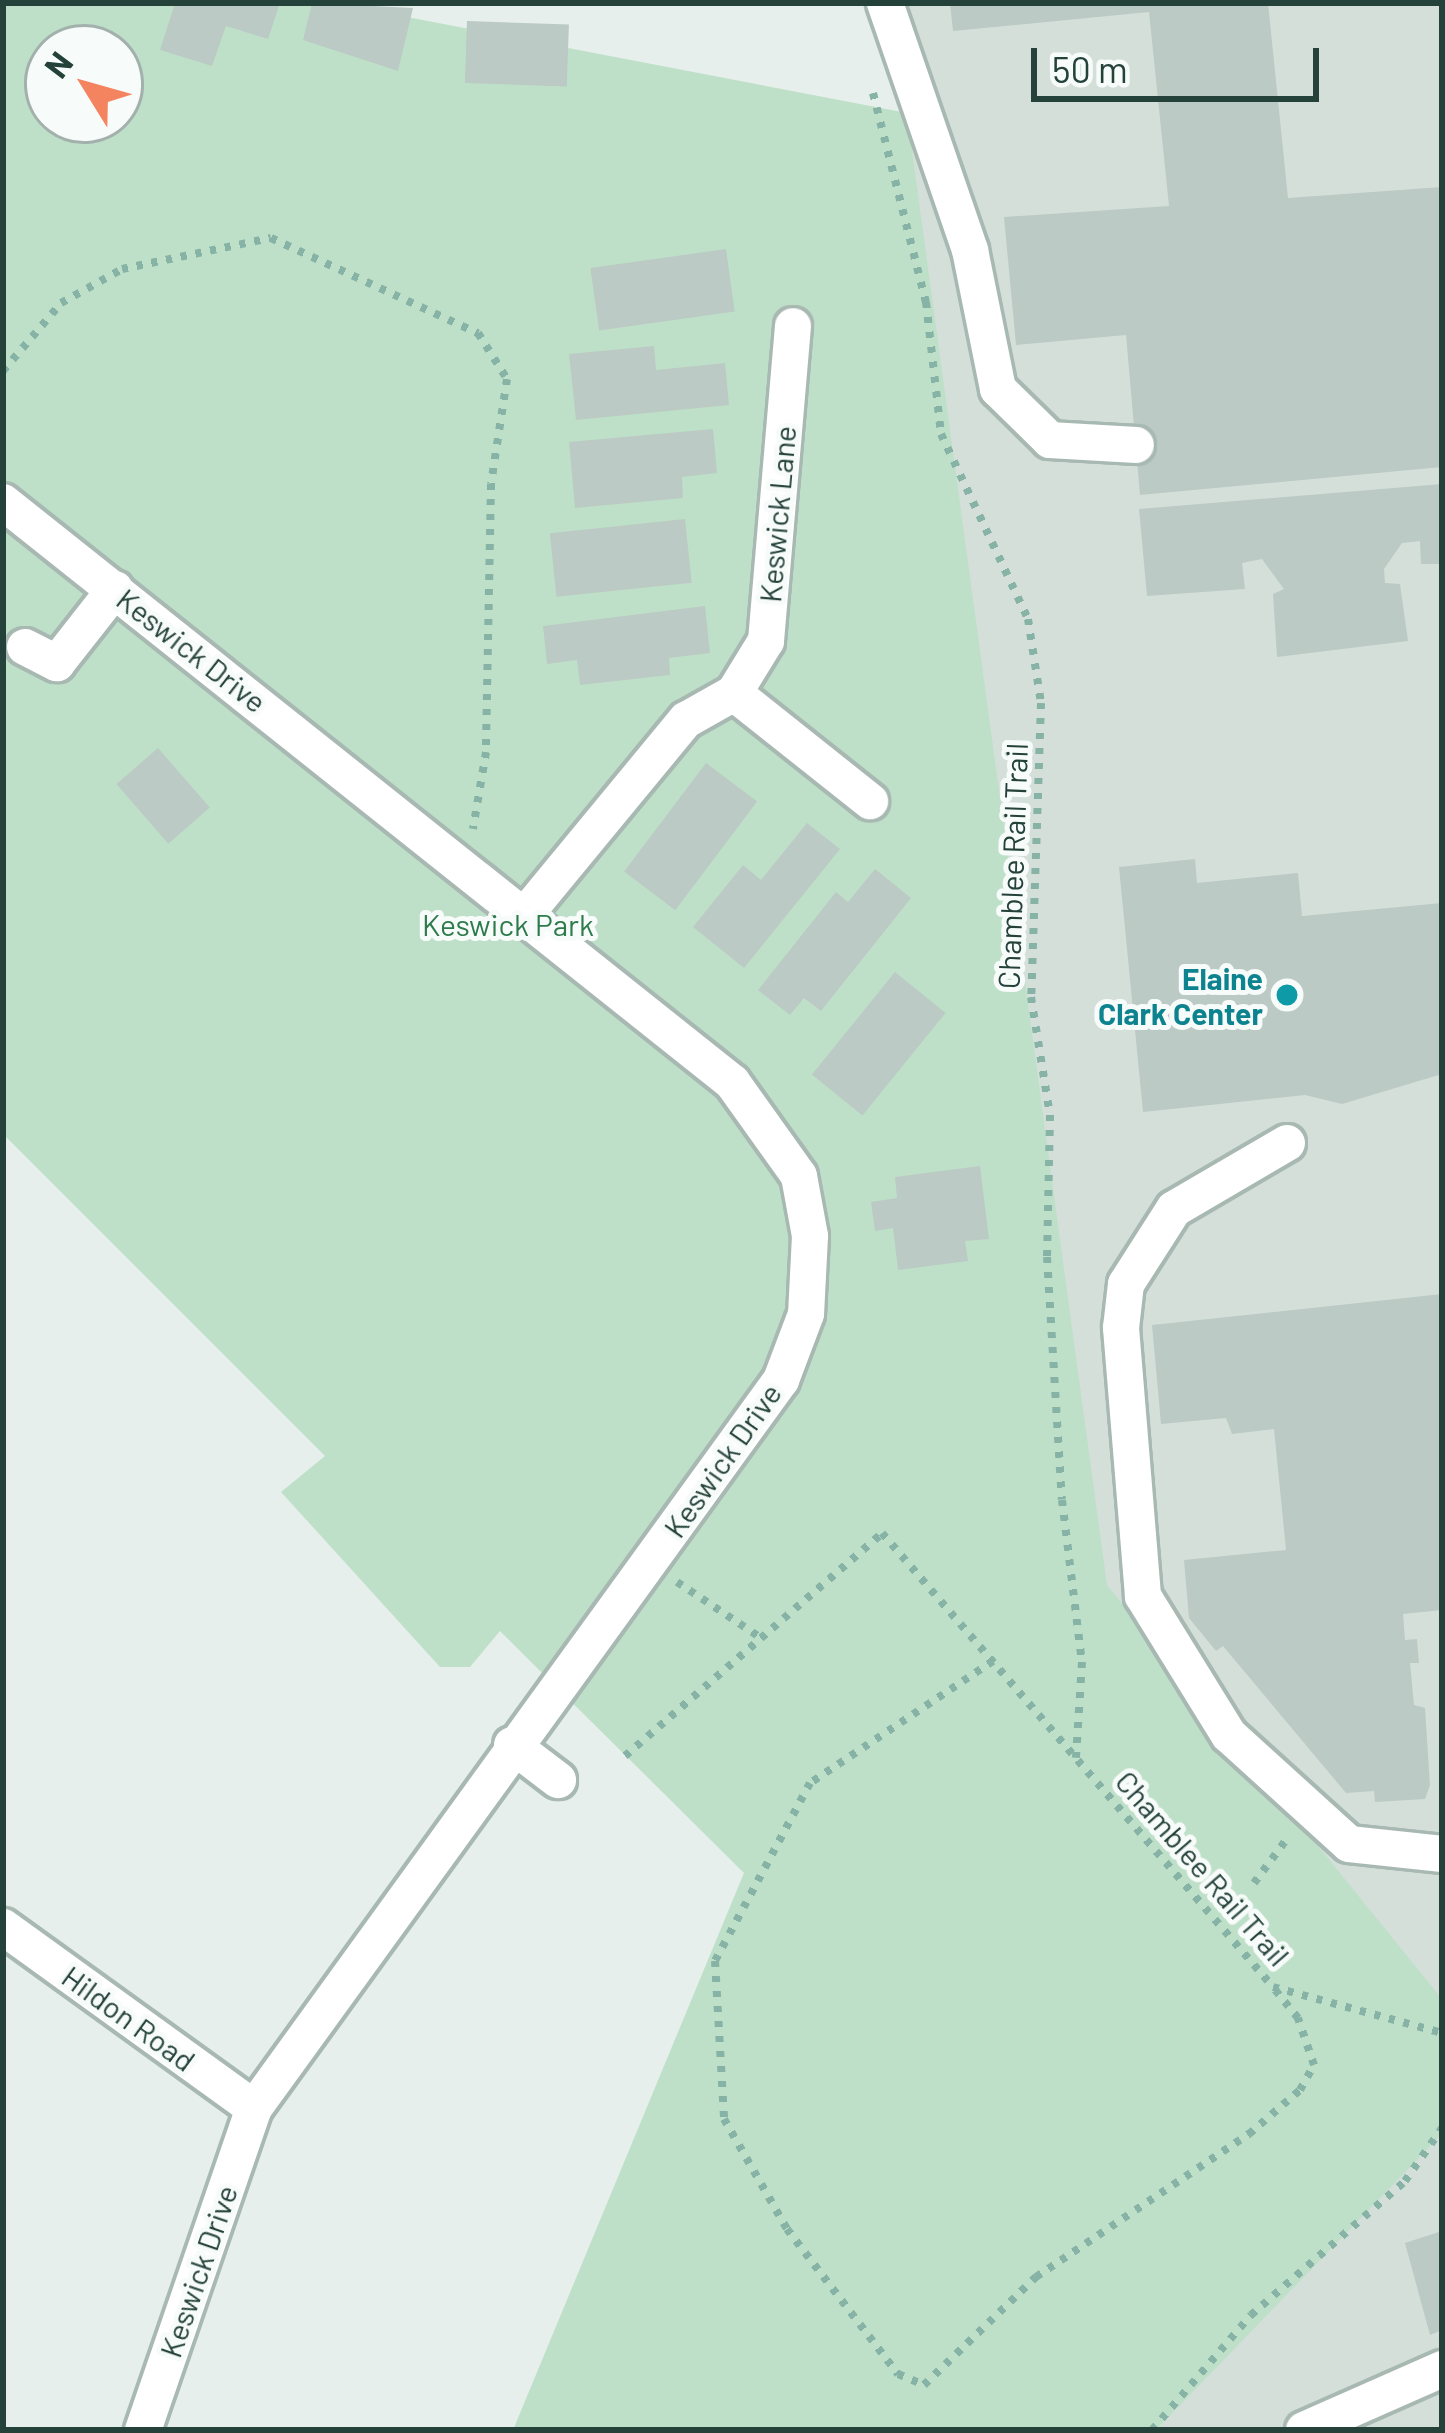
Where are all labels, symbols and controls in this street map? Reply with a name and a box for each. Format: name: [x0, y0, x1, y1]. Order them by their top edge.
north arrow: [24, 24, 144, 144]
scale bar: [1037, 24, 1325, 98]
text: N: [35, 43, 80, 85]
text: 50 m: [1052, 47, 1128, 90]
street label: Keswick Lane: [751, 424, 803, 604]
street label: Keswick Drive: [110, 580, 274, 720]
street label: Chamblee Rail Trail: [990, 742, 1034, 990]
park label: Keswick Park: [422, 906, 594, 942]
place label: Elaine Clark Center: [1098, 960, 1263, 1030]
marker: Elaine Clark Center: [1274, 982, 1300, 1008]
street label: Keswick Drive: [656, 1376, 788, 1544]
street label: Chamblee Rail Trail: [1109, 1763, 1297, 1973]
street label: Hildon Road: [56, 1958, 202, 2078]
street label: Keswick Drive: [152, 2180, 244, 2362]

